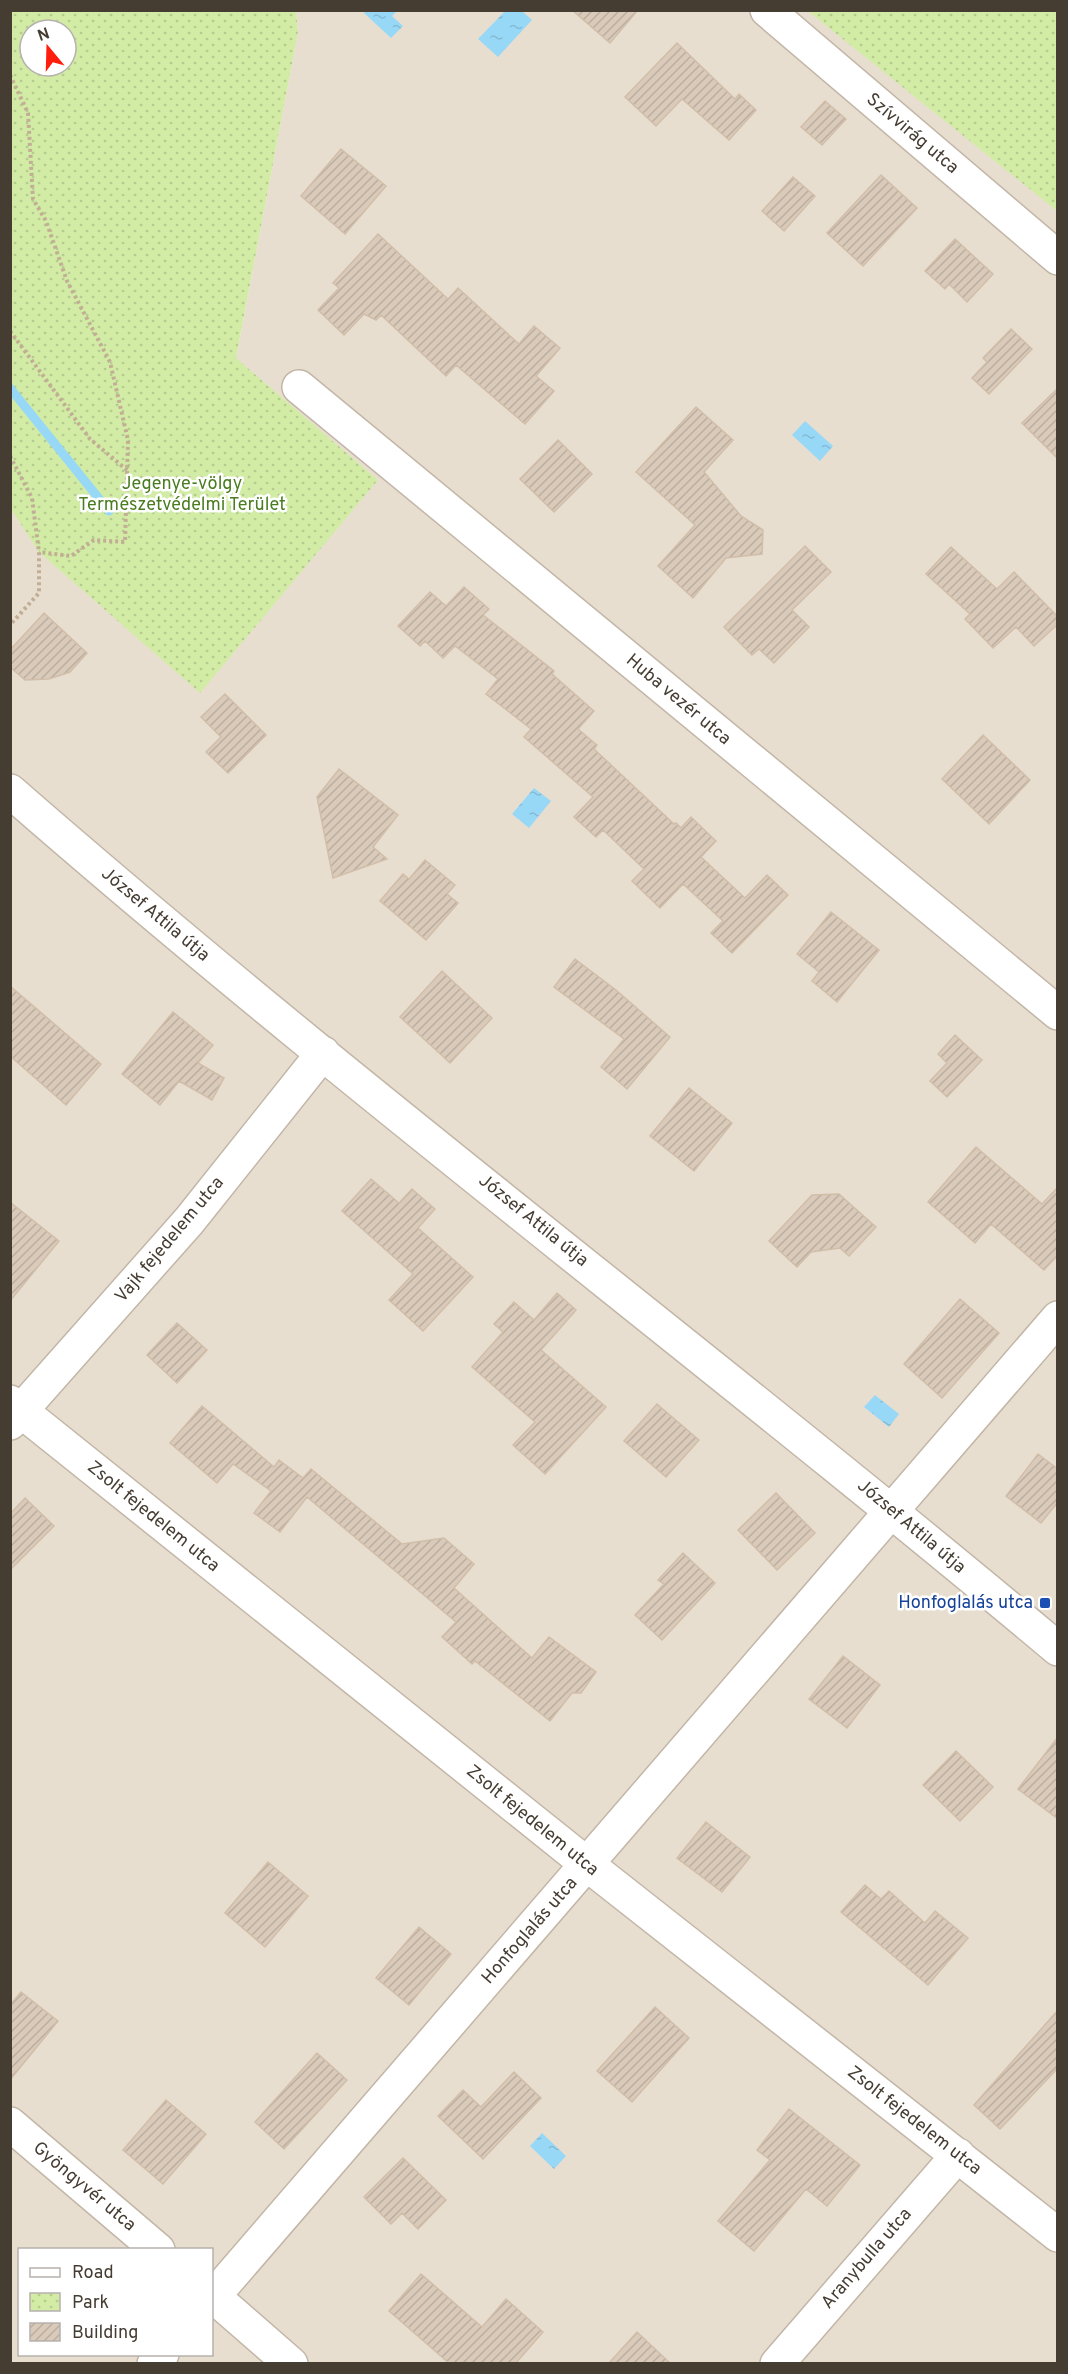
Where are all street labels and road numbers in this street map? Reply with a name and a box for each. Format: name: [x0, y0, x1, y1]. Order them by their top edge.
street label: Szívvirág utca: [861, 89, 963, 179]
street label: Huba vezér utca: [621, 649, 735, 751]
street label: József Attila útja: [96, 863, 214, 967]
street label: József Attila útja: [473, 1170, 593, 1272]
street label: Vajk fejedelem utca: [111, 1172, 229, 1308]
street label: Zsolt fejedelem utca: [82, 1456, 224, 1578]
street label: József Attila útja: [852, 1475, 970, 1579]
street label: Zsolt fejedelem utca: [461, 1760, 603, 1882]
street label: Honfoglalás utca: [477, 1873, 583, 1989]
street label: Zsolt fejedelem utca: [842, 2061, 986, 2181]
street label: Gyöngyvér utca: [28, 2137, 140, 2237]
street label: Aranybulla utca: [817, 2204, 917, 2314]

